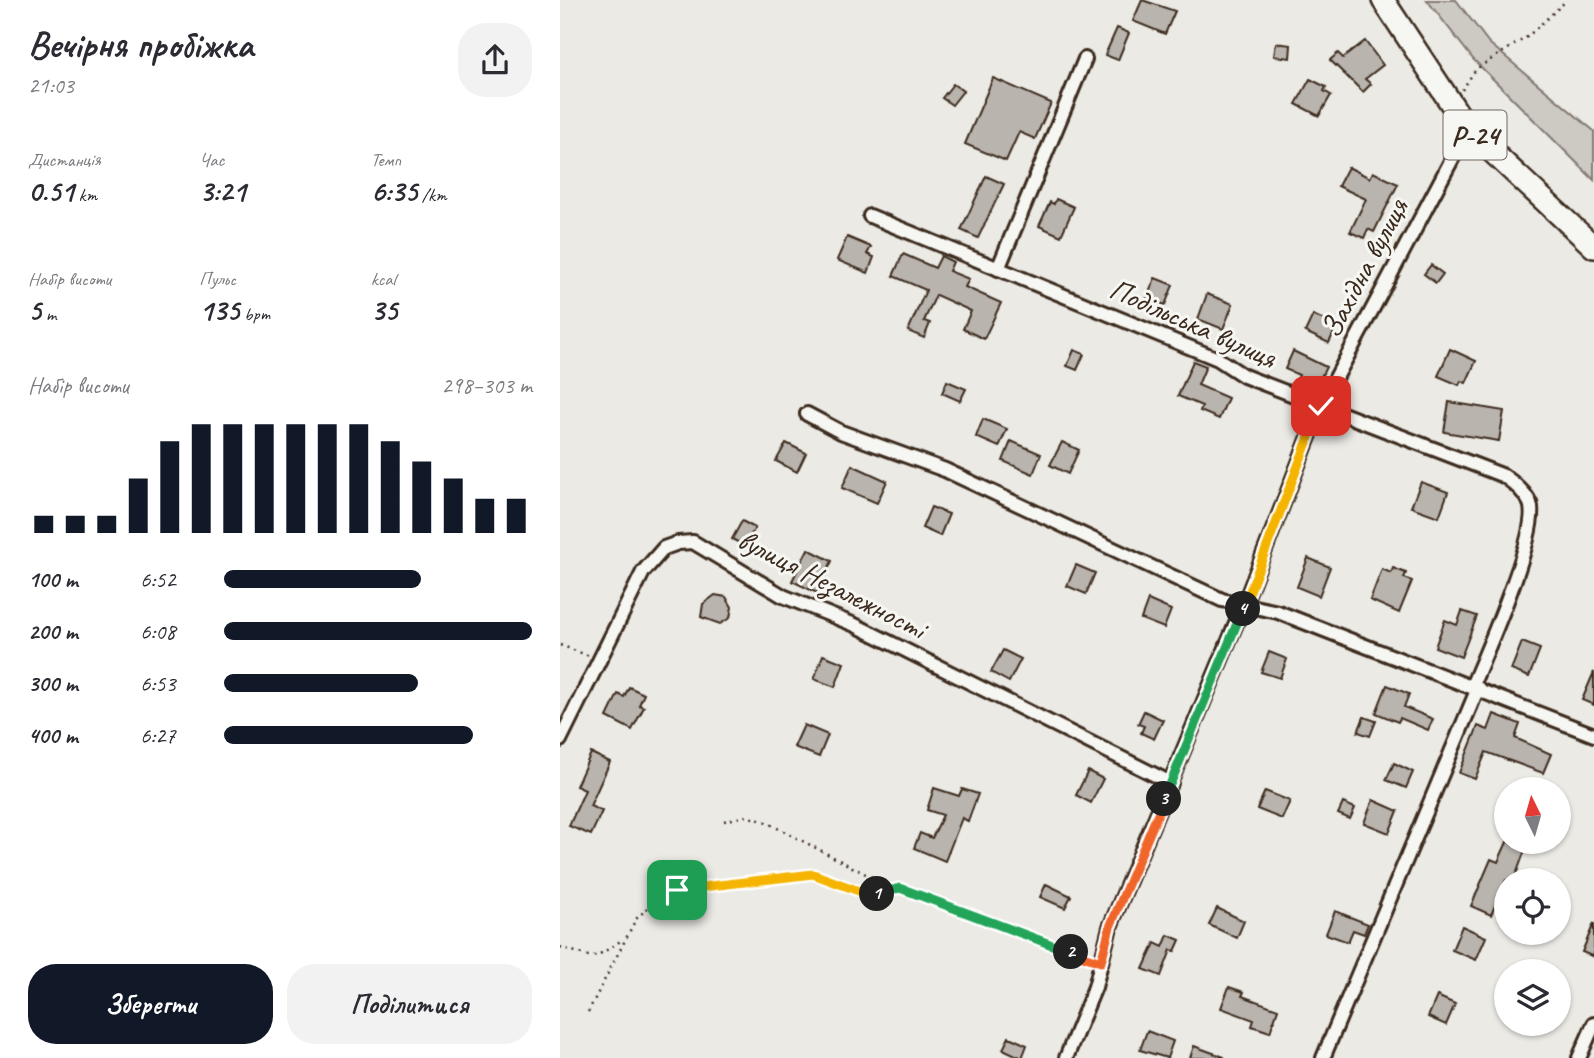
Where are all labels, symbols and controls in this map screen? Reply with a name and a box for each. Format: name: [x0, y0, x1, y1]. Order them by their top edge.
text: Вечірня пробіжка: [28, 21, 253, 68]
button: share: [458, 23, 532, 97]
text: 21:03: [28, 71, 74, 100]
road number: Р-24: [1444, 110, 1506, 160]
text: Дистанція: [28, 148, 101, 172]
text: Час: [199, 148, 224, 172]
text: Темп: [371, 148, 401, 172]
text: 0.51: [28, 172, 74, 210]
text: 3:21: [199, 172, 246, 210]
text: 6:35: [371, 172, 417, 210]
text: km: [74, 183, 97, 207]
text: /km: [417, 183, 447, 207]
street label: Західна вулиця: [1312, 191, 1417, 344]
text: Набір висоти: [28, 267, 111, 291]
text: Пульс: [199, 267, 236, 291]
text: kcal: [371, 267, 396, 291]
street label: Подільська вулиця: [1104, 269, 1283, 377]
text: 5: [28, 291, 41, 329]
text: 135: [199, 291, 239, 329]
text: 35: [371, 291, 397, 329]
text: m: [41, 302, 56, 326]
text: bpm: [239, 302, 270, 326]
text: Набір висоти: [28, 371, 128, 400]
text: 298–303 m: [441, 371, 532, 400]
pin: [1291, 376, 1351, 436]
icon: check: [1302, 387, 1340, 425]
street label: вулиця Незалежності: [732, 520, 935, 649]
text: 100 m: [28, 565, 78, 594]
text: 6:52: [140, 565, 176, 594]
pin: 4: [1226, 592, 1260, 626]
text: 4: [1238, 596, 1247, 620]
text: 200 m: [28, 617, 78, 646]
text: 6:08: [140, 617, 176, 646]
text: 300 m: [28, 669, 78, 698]
text: 6:53: [140, 669, 176, 698]
text: 400 m: [28, 721, 78, 750]
text: 6:27: [140, 721, 176, 750]
north arrow: [1494, 777, 1572, 854]
map controls: [1494, 777, 1571, 1036]
pin: 3: [1146, 782, 1182, 816]
text: 3: [1159, 786, 1168, 810]
pin: [647, 860, 707, 920]
button: locate: [1494, 868, 1571, 945]
icon: arrive: [658, 871, 696, 909]
pin: 1: [860, 876, 894, 912]
text: 1: [872, 881, 881, 905]
pin: 2: [1054, 934, 1088, 970]
text: 2: [1066, 939, 1075, 963]
button: layers: [1494, 959, 1571, 1036]
button: Зберегти: [28, 964, 273, 1044]
button: Поділитися: [287, 964, 532, 1044]

